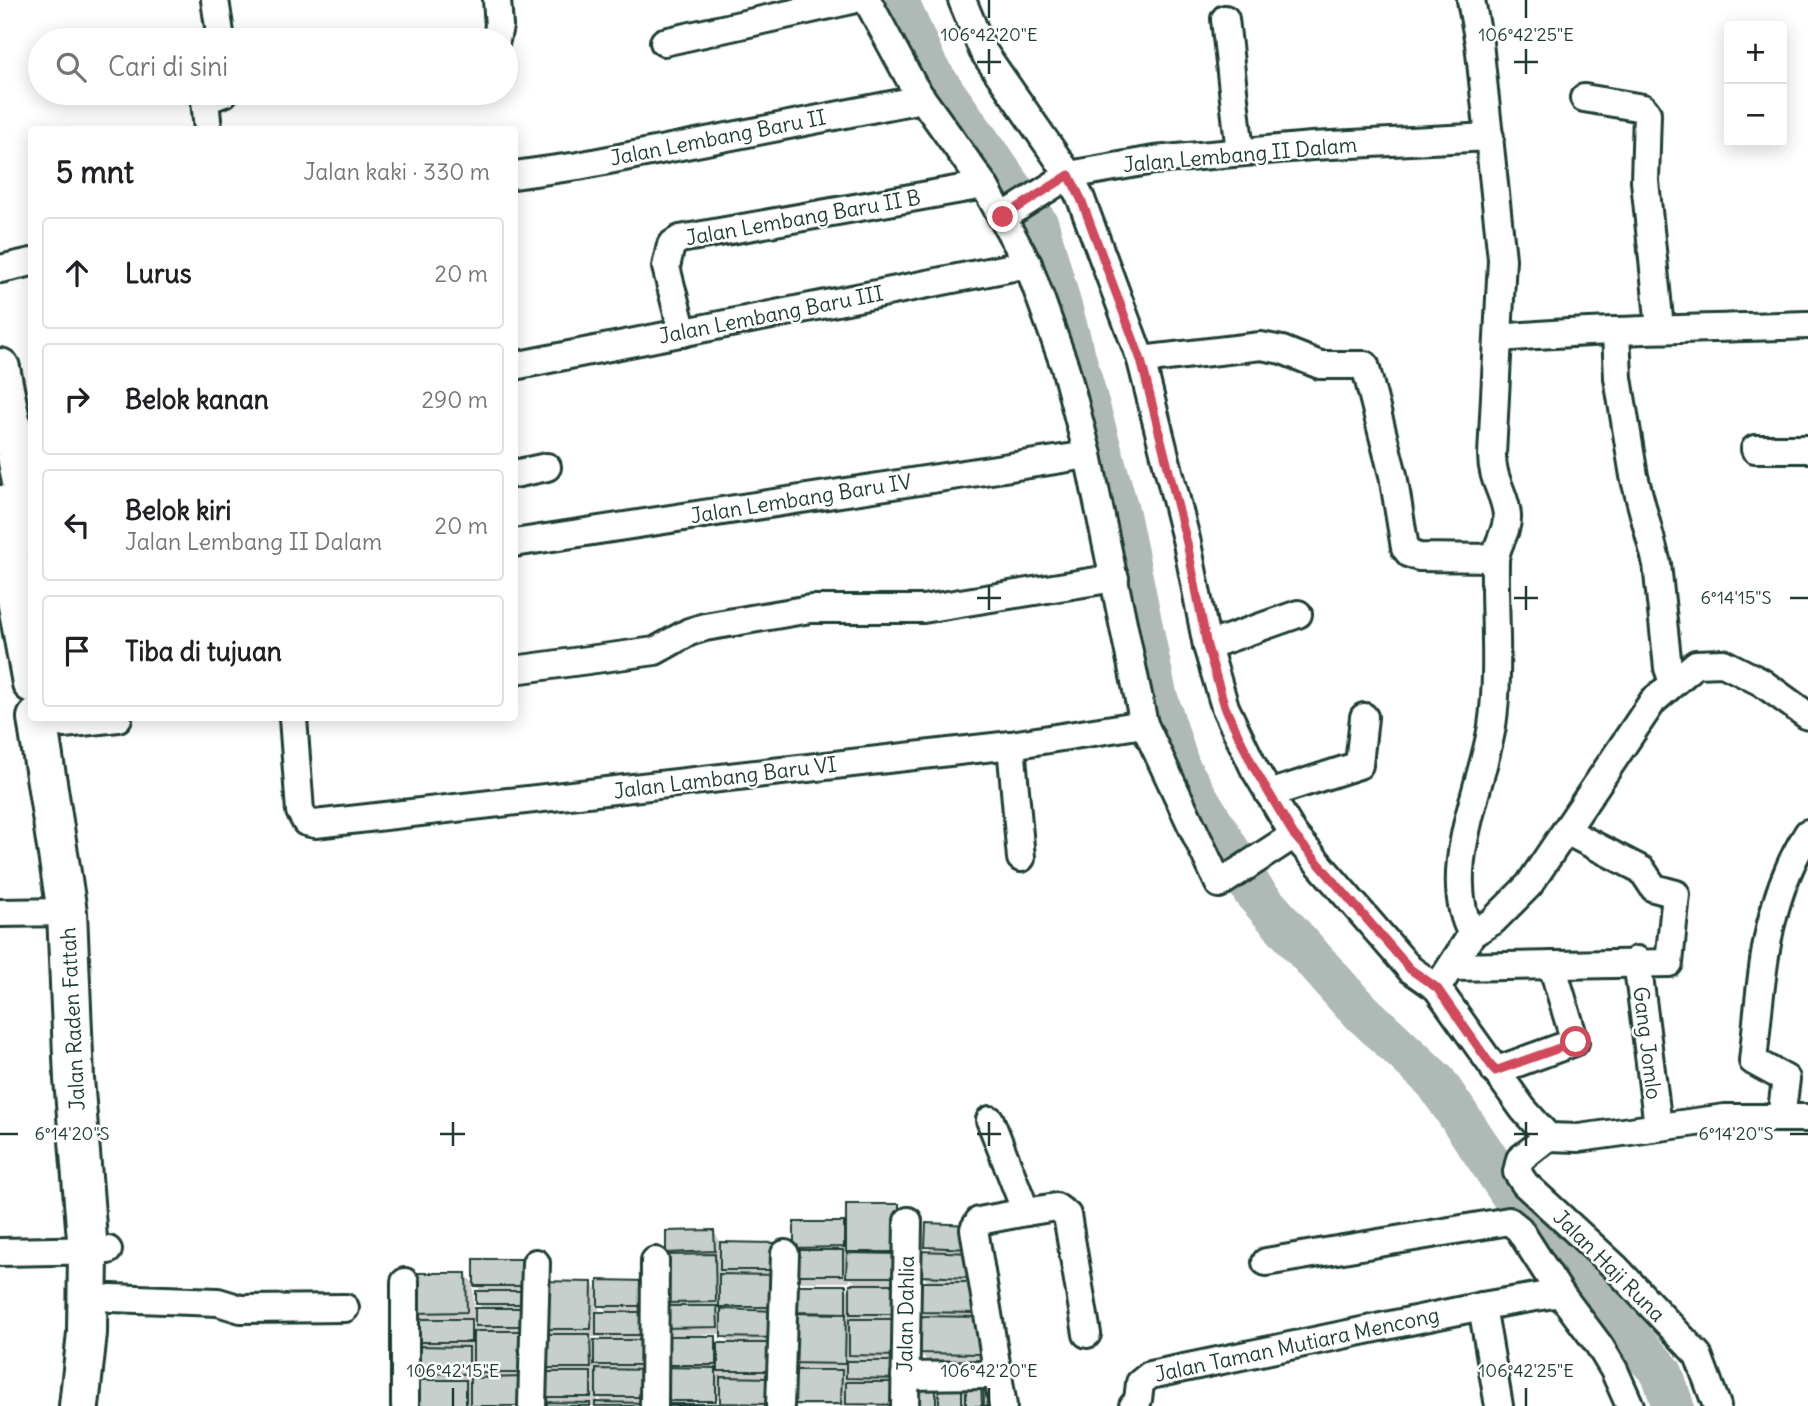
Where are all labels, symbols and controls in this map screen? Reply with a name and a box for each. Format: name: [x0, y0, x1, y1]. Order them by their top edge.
map controls: [1724, 21, 1787, 147]
button: +: [1724, 21, 1787, 84]
text: 106°42'20"E: [940, 23, 1038, 46]
text: 106°42'25"E: [1478, 23, 1574, 46]
search box: [28, 28, 518, 105]
icon: search: [52, 48, 90, 86]
text: Cari di sini: [108, 50, 228, 83]
button: −: [1724, 84, 1787, 147]
street label: Jalan Lembang Baru II: [608, 103, 828, 172]
street label: Jalan Lembang II Dalam: [1122, 131, 1358, 178]
text: 5 mnt: [56, 153, 134, 191]
text: Jalan kaki · 330 m: [304, 157, 490, 186]
street label: Jalan Lembang Baru II B: [683, 184, 922, 251]
route end: [987, 201, 1018, 232]
icon: ahead: [58, 254, 96, 292]
text: Lurus: [125, 257, 192, 290]
text: 20 m: [435, 259, 488, 288]
street label: Jalan Lembang Baru III: [656, 279, 886, 350]
icon: right: [58, 380, 96, 418]
text: Belok kanan: [125, 383, 269, 416]
text: 290 m: [421, 385, 488, 414]
street label: Jalan Lembang Baru IV: [689, 468, 913, 529]
text: Belok kiri: [125, 494, 231, 527]
icon: left: [58, 506, 96, 544]
text: 20 m: [435, 511, 488, 540]
text: Jalan Lembang II Dalam: [125, 527, 382, 556]
text: 6°14'15"S: [1700, 586, 1772, 609]
icon: arrive: [58, 632, 96, 670]
text: Tiba di tujuan: [125, 635, 282, 668]
street label: Jalan Lambang Baru VI: [612, 750, 838, 805]
street label: Jalan Raden Fattah: [54, 927, 91, 1111]
street label: Gang Jomlo: [1627, 985, 1668, 1101]
route start: [1560, 1026, 1591, 1057]
text: 6°14'20"S: [34, 1122, 110, 1145]
text: 6°14'20"S: [1698, 1122, 1774, 1145]
street label: Jalan Haji Runa: [1548, 1204, 1671, 1327]
street label: Jalan Dahlia: [891, 1255, 920, 1373]
street label: Jalan Taman Mutiara Mencong: [1152, 1301, 1442, 1388]
text: 106°42'15"E: [407, 1359, 499, 1382]
text: 106°42'20"E: [940, 1359, 1038, 1382]
text: 106°42'25"E: [1478, 1359, 1574, 1382]

